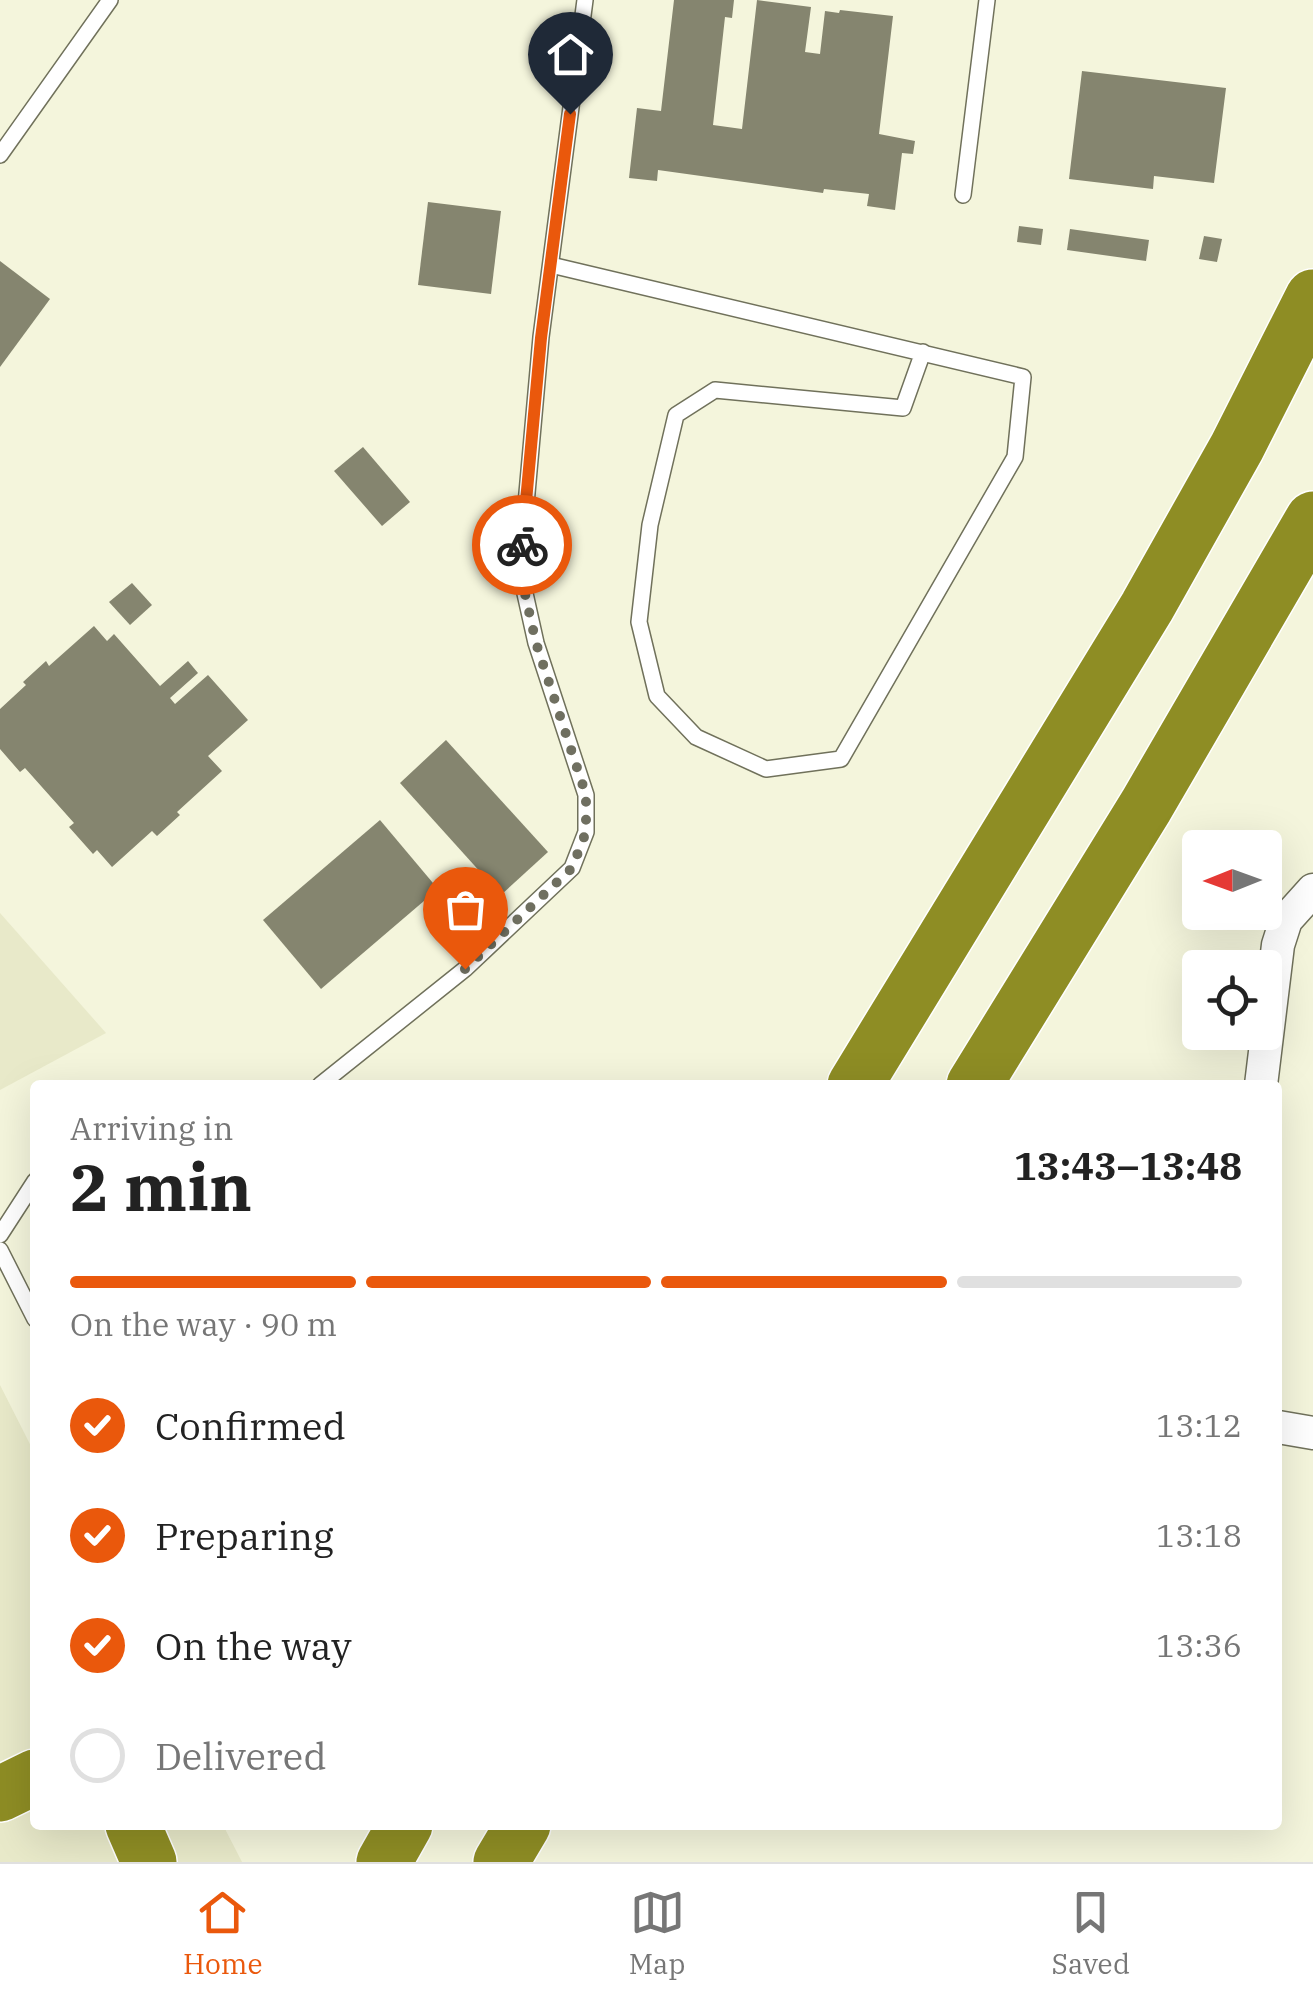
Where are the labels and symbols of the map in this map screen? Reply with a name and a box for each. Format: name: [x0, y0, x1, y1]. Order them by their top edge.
pin: [528, 12, 613, 115]
courier: [472, 495, 572, 595]
north arrow: [1182, 830, 1282, 930]
pin: [423, 867, 508, 970]

